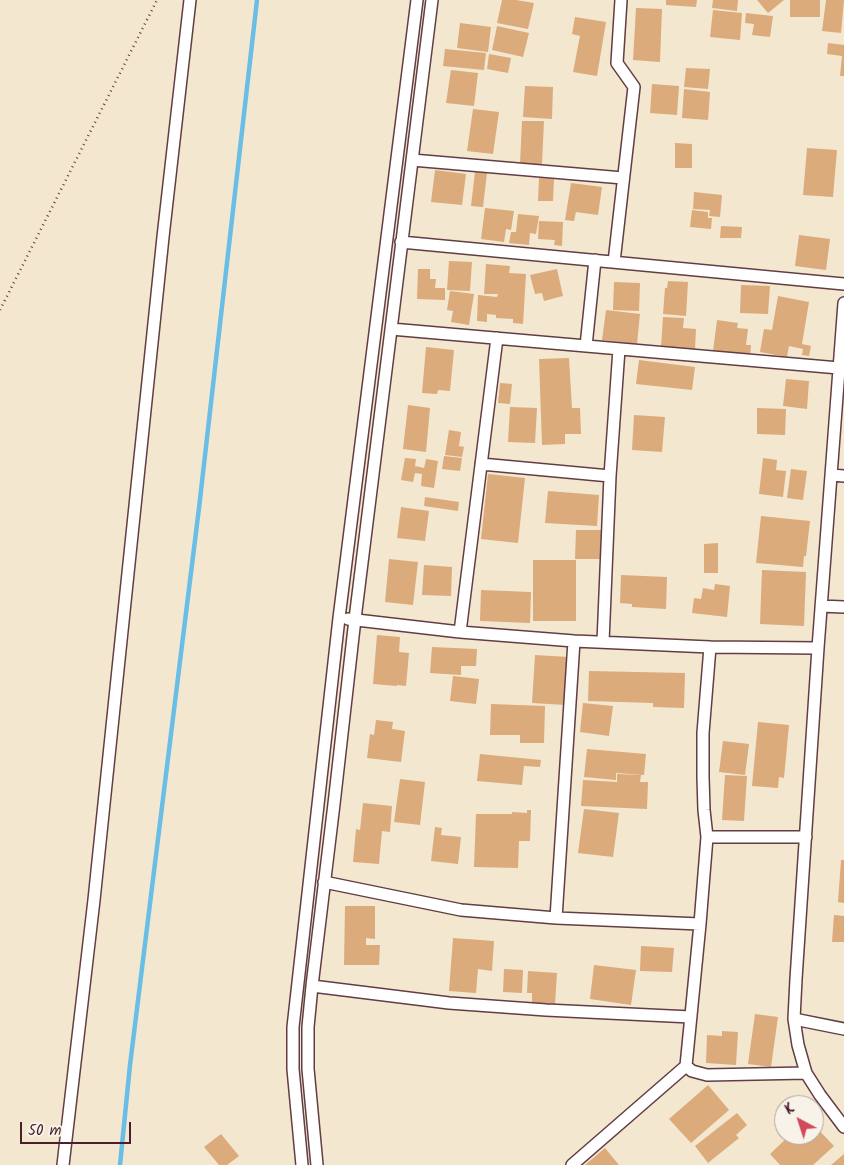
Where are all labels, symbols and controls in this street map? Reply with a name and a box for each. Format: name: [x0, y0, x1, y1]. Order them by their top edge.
north arrow: [774, 1095, 824, 1145]
text: K: [780, 1098, 800, 1120]
scale bar: [22, 1112, 134, 1144]
text: 50 m: [28, 1119, 62, 1143]

